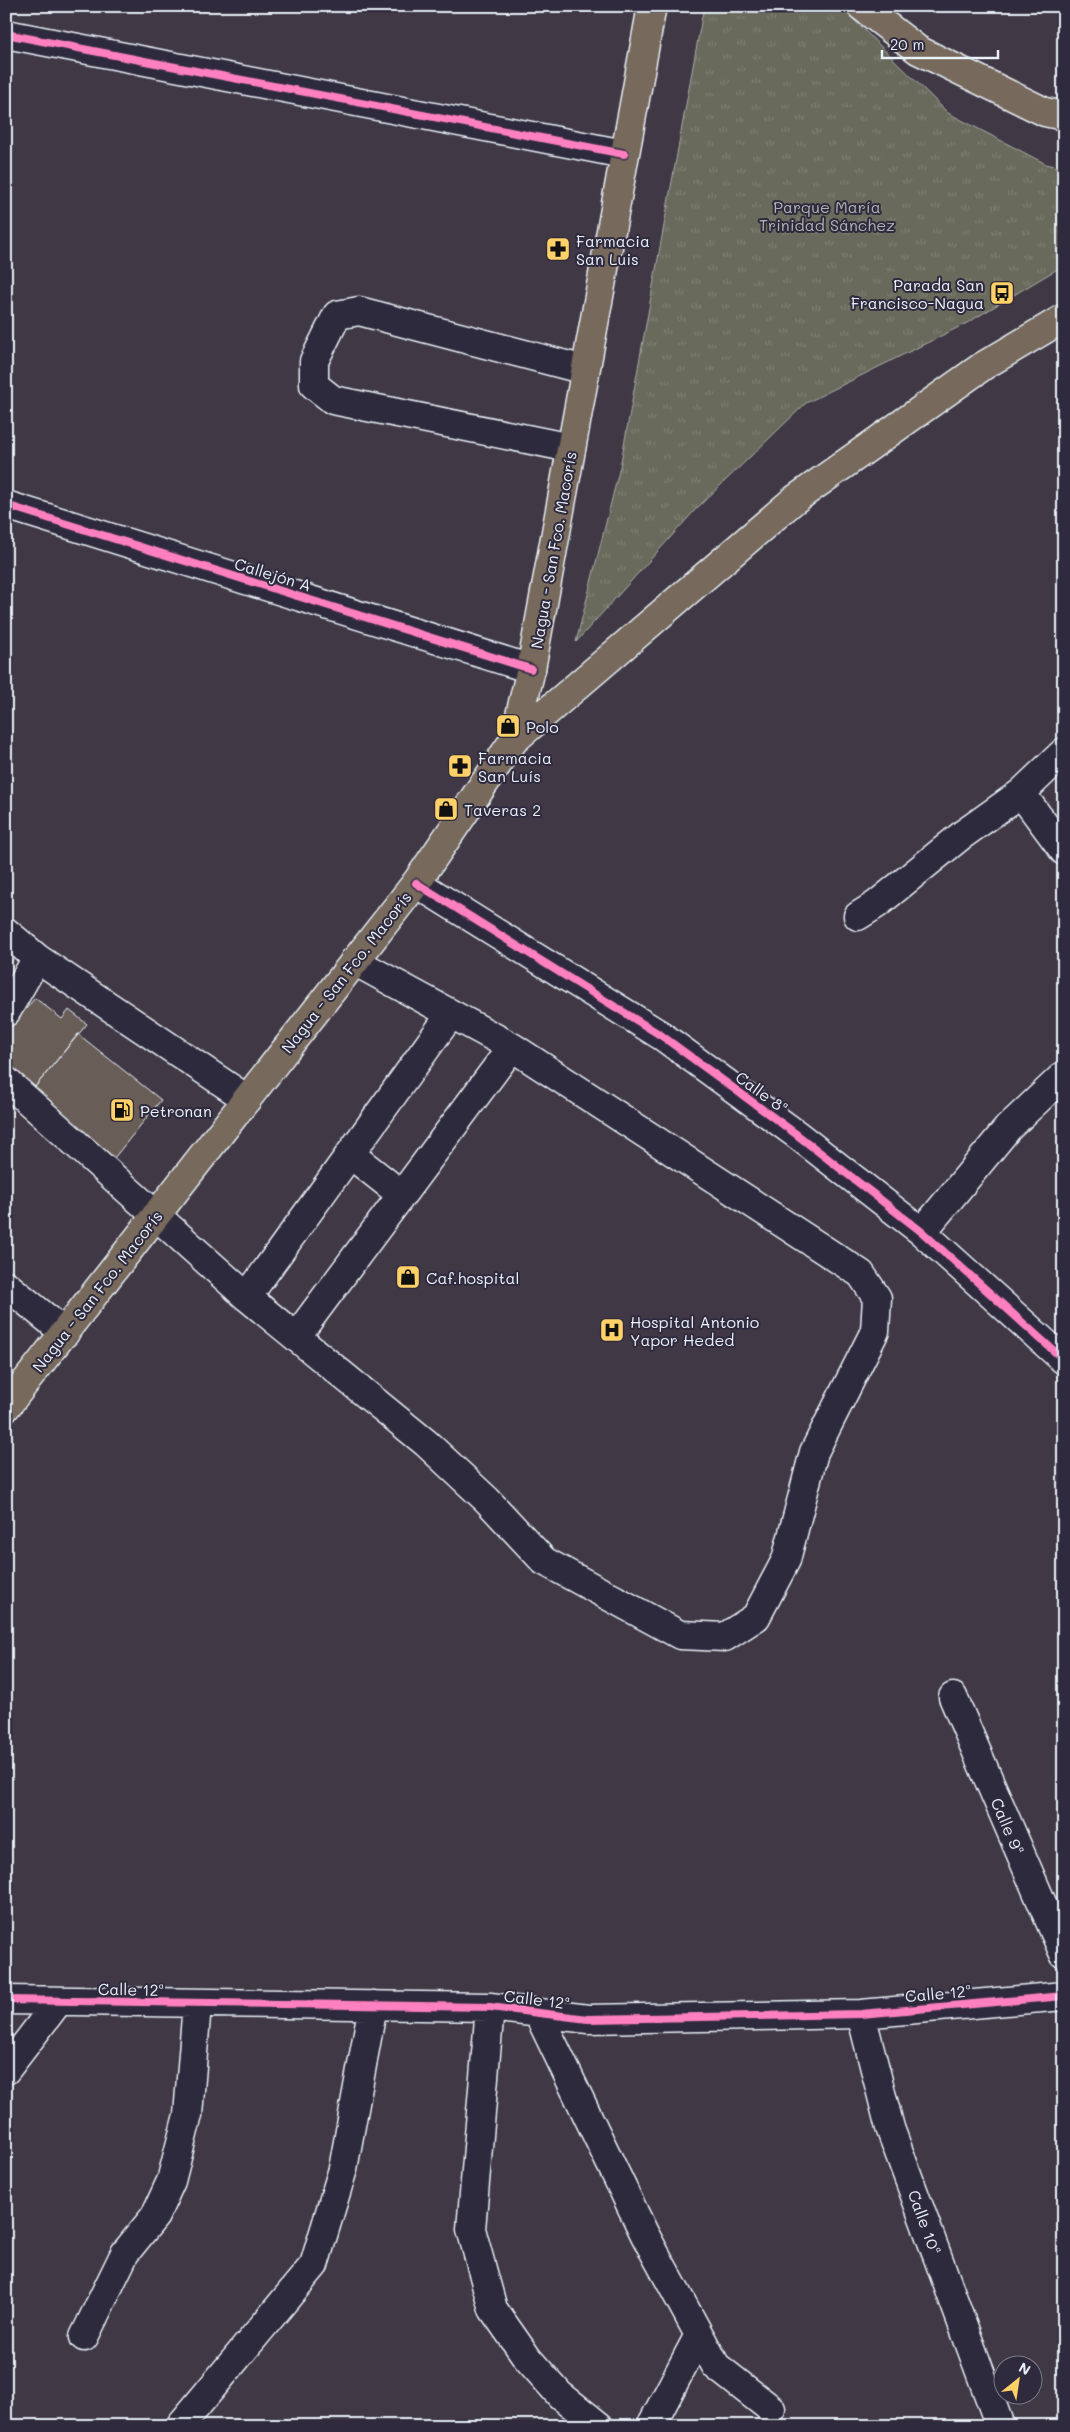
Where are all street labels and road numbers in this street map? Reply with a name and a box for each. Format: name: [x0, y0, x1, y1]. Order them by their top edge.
street label: Nagua - San Fco. Macorís: [525, 450, 581, 650]
street label: Callejón A: [232, 552, 314, 596]
street label: Nagua - San Fco. Macorís: [276, 887, 416, 1057]
street label: Calle 8ª: [732, 1066, 792, 1118]
street label: Nagua - San Fco. Macorís: [27, 1206, 167, 1376]
street label: Calle 9ª: [987, 1794, 1029, 1858]
street label: Calle 12ª: [98, 1978, 164, 2000]
street label: Calle 12ª: [904, 1980, 972, 2006]
street label: Calle 12ª: [503, 1985, 571, 2013]
street label: Calle 10ª: [904, 2187, 946, 2257]

